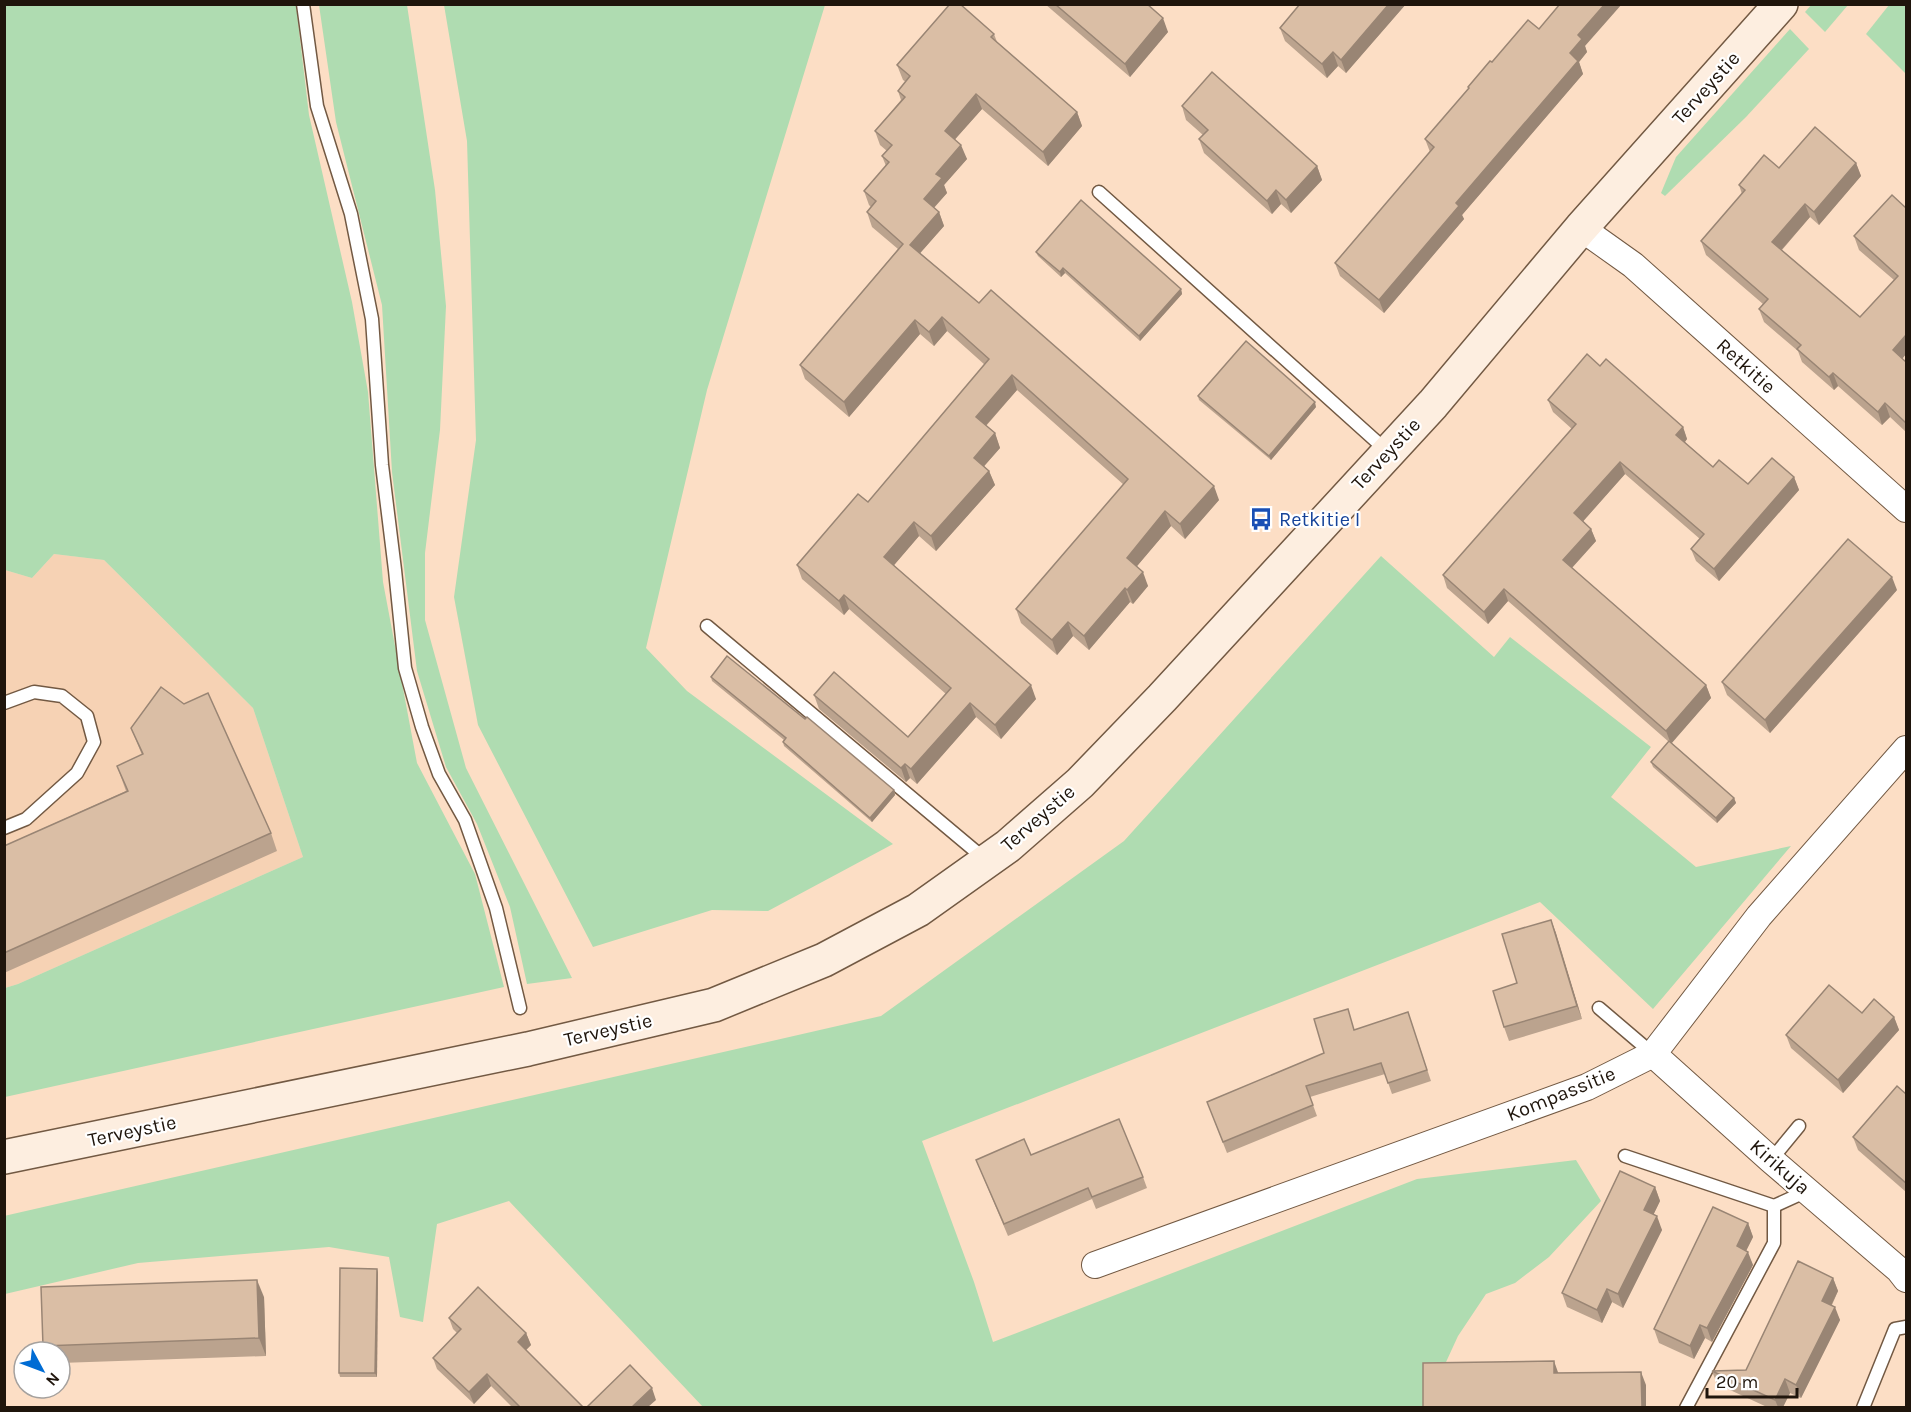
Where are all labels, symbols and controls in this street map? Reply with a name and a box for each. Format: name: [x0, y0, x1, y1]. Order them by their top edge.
street label: Terveystie: [1667, 47, 1745, 129]
street label: Retkitie: [1712, 334, 1780, 398]
street label: Terveystie: [1347, 413, 1425, 495]
bus stop icon: Retkitie I: [1248, 506, 1274, 532]
place label: Retkitie I: [1279, 508, 1360, 531]
street label: Terveystie: [997, 780, 1079, 856]
street label: Terveystie: [562, 1009, 654, 1051]
street label: Kompassitie: [1503, 1062, 1619, 1126]
street label: Terveystie: [86, 1110, 178, 1152]
street label: Kirikuja: [1745, 1135, 1815, 1199]
north arrow: [12, 1340, 72, 1400]
scale bar: [1707, 1361, 1797, 1399]
text: N: [42, 1369, 64, 1390]
text: 20 m: [1716, 1371, 1758, 1393]

